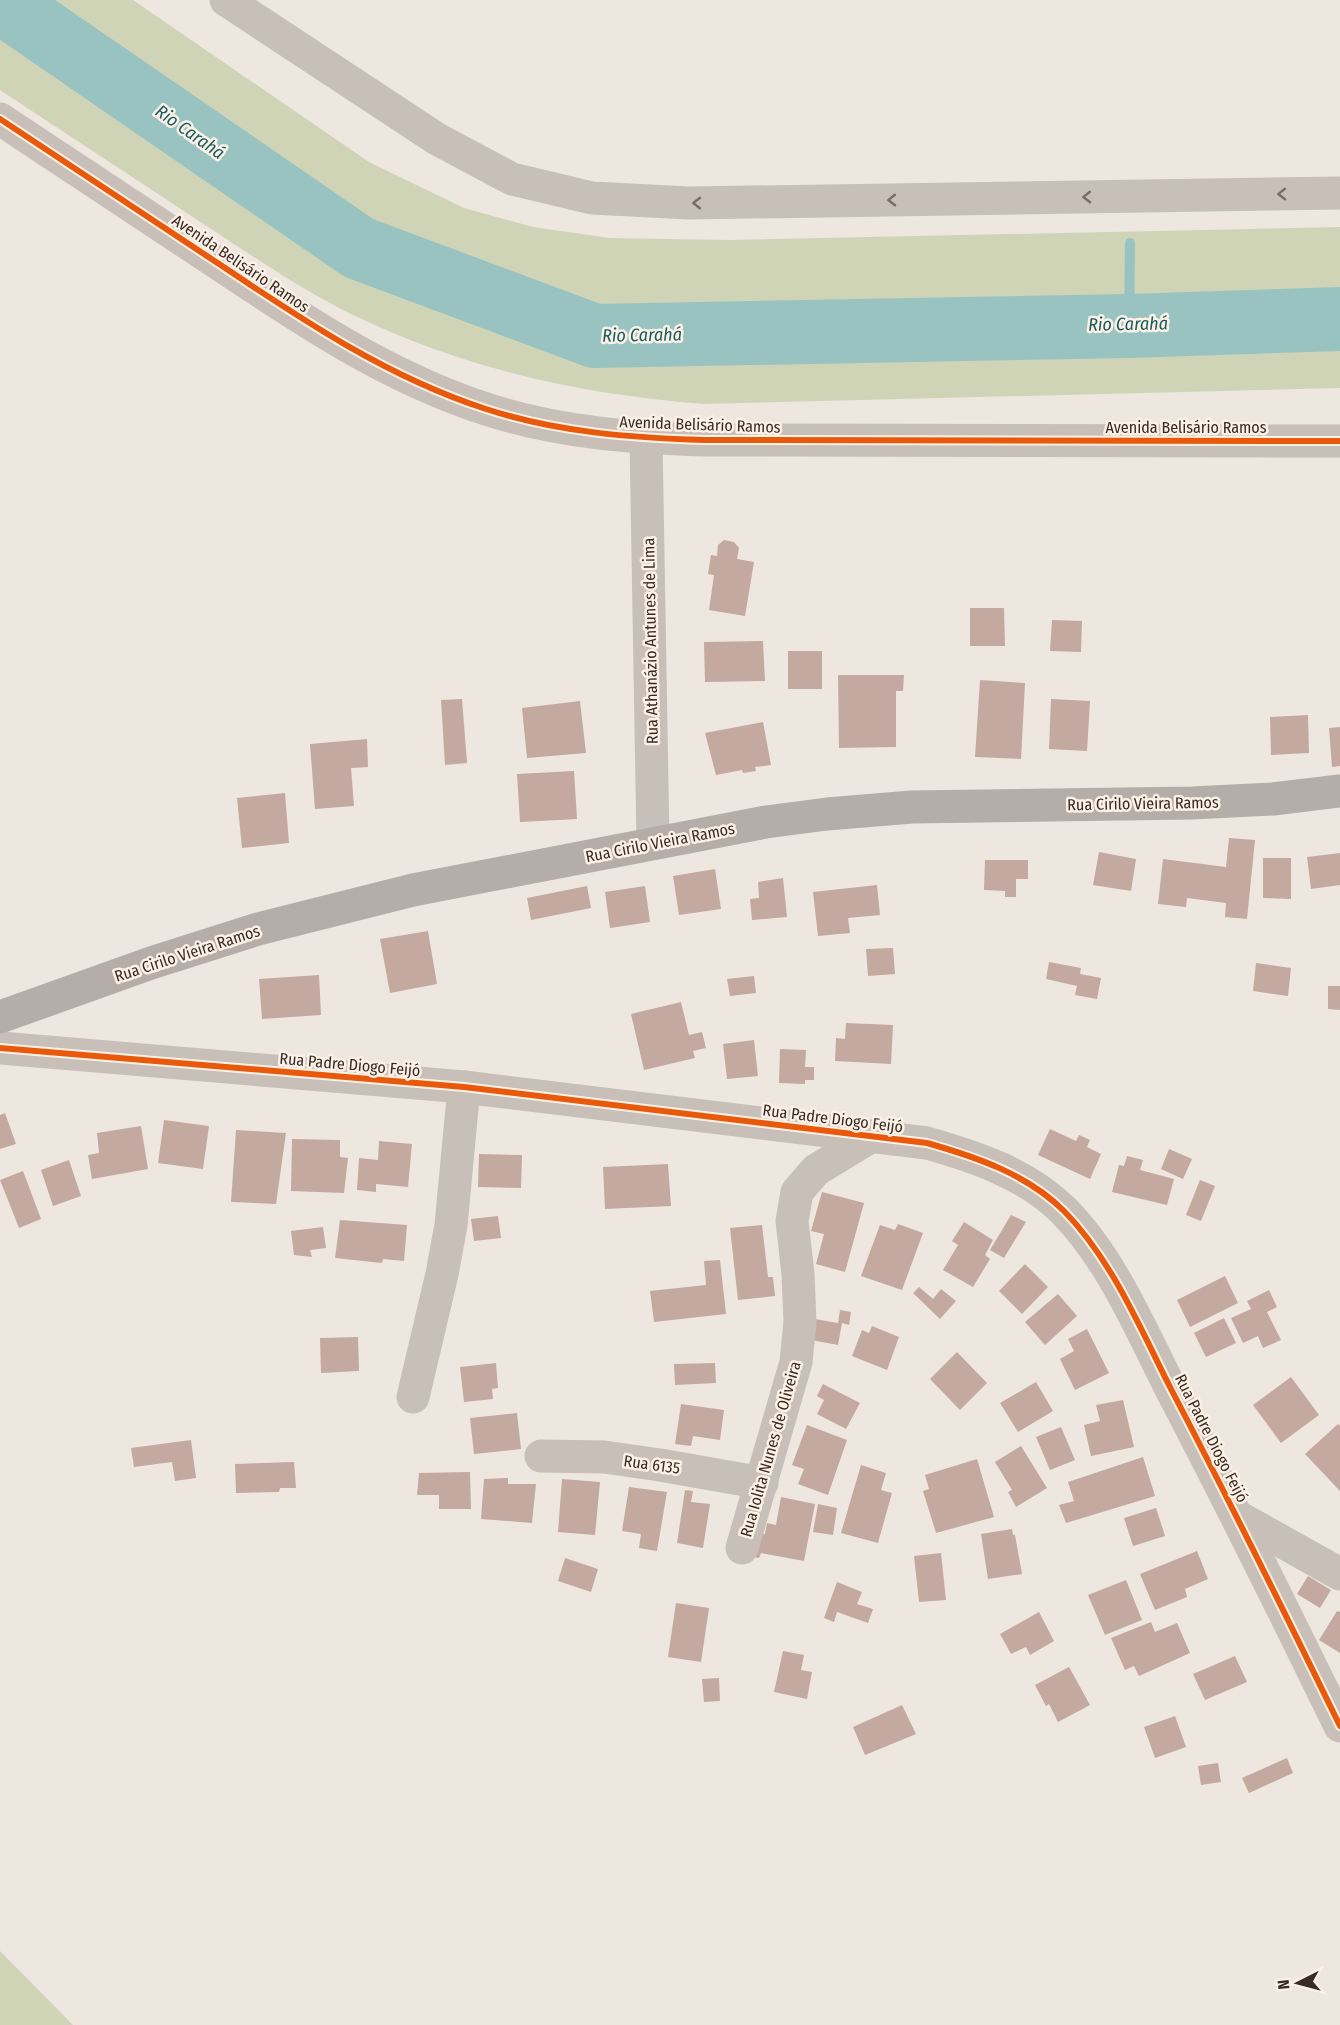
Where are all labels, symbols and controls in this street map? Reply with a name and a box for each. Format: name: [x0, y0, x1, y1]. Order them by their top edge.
water label: Rio Carahá: [151, 100, 229, 164]
one-way arrow: [1277, 187, 1286, 200]
one-way arrow: [1082, 190, 1091, 203]
one-way arrow: [887, 193, 896, 206]
one-way arrow: [692, 196, 701, 209]
street label: Avenida Belisário Ramos: [169, 210, 313, 316]
water label: Rio Carahá: [1088, 312, 1168, 336]
water label: Rio Carahá: [602, 323, 682, 347]
street label: Avenida Belisário Ramos: [619, 412, 781, 437]
street label: Avenida Belisário Ramos: [1105, 418, 1267, 437]
street label: Rua Athanázio Antunes de Lima: [639, 538, 662, 744]
street label: Rua Cirilo Vieira Ramos: [1067, 793, 1219, 814]
street label: Rua Cirilo Vieira Ramos: [584, 819, 736, 866]
street label: Rua Cirilo Vieira Ramos: [112, 921, 262, 986]
street label: Rua Padre Diogo Feijó: [279, 1049, 421, 1080]
street label: Rua Padre Diogo Feijó: [762, 1100, 904, 1137]
street label: Rua Iolita Nunes de Oliveira: [736, 1359, 805, 1539]
street label: Rua Padre Diogo Feijó: [1171, 1371, 1252, 1506]
street label: Rua 6135: [623, 1451, 681, 1478]
north arrow: [1268, 1953, 1328, 2013]
text: N: [1274, 1979, 1294, 1990]

